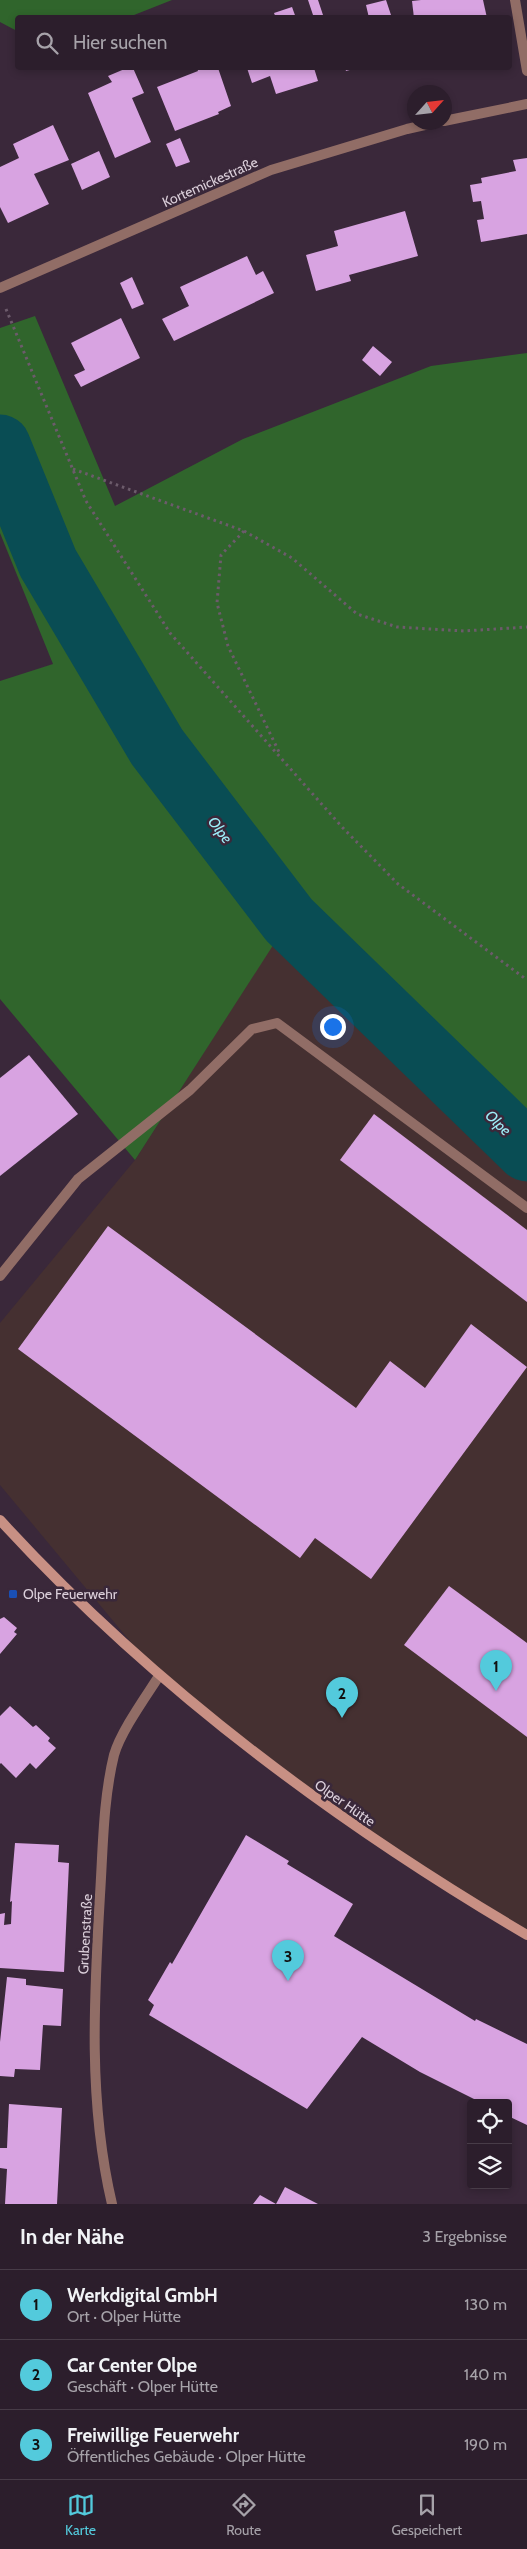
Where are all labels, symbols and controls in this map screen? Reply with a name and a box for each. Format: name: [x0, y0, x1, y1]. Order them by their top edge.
search box: [15, 15, 512, 70]
icon: search: [33, 29, 61, 57]
text: Hier suchen: [73, 31, 167, 54]
north arrow: [407, 85, 452, 130]
street label: Kortemickestraße: [159, 153, 261, 211]
water label: Olpe: [204, 813, 236, 847]
your location: [320, 1014, 346, 1040]
water label: Olpe: [481, 1107, 515, 1140]
place label: Olpe Feuerwehr: [23, 1585, 118, 1603]
marker: Olpe Feuerwehr: [7, 1588, 19, 1600]
pin: 1: [480, 1650, 512, 1691]
pin: 2: [326, 1677, 358, 1718]
street label: Olper Hütte: [311, 1776, 379, 1830]
street label: Grubenstraße: [74, 1893, 96, 1975]
pin: 3: [272, 1940, 304, 1981]
map controls: [467, 2099, 512, 2189]
button: locate: [467, 2099, 512, 2144]
button: layers: [467, 2144, 512, 2189]
text: In der Nähe: [20, 2224, 124, 2249]
text: 3 Ergebnisse: [422, 2227, 507, 2246]
text: Werkdigital GmbH: [67, 2284, 218, 2307]
text: 1: [33, 2295, 39, 2314]
text: 130 m: [464, 2295, 507, 2314]
text: Ort · Olper Hütte: [67, 2307, 181, 2326]
text: Car Center Olpe: [67, 2354, 197, 2377]
text: 2: [32, 2365, 40, 2384]
text: 140 m: [464, 2365, 507, 2384]
text: Geschäft · Olper Hütte: [67, 2377, 218, 2396]
text: Freiwillige Feuerwehr: [67, 2424, 239, 2447]
text: 3: [32, 2435, 40, 2454]
text: 190 m: [464, 2435, 507, 2454]
text: Öffentliches Gebäude · Olper Hütte: [67, 2447, 306, 2466]
tab: Karte: [65, 2491, 96, 2539]
tab: Route: [226, 2491, 261, 2539]
tab: Gespeichert: [391, 2491, 462, 2539]

